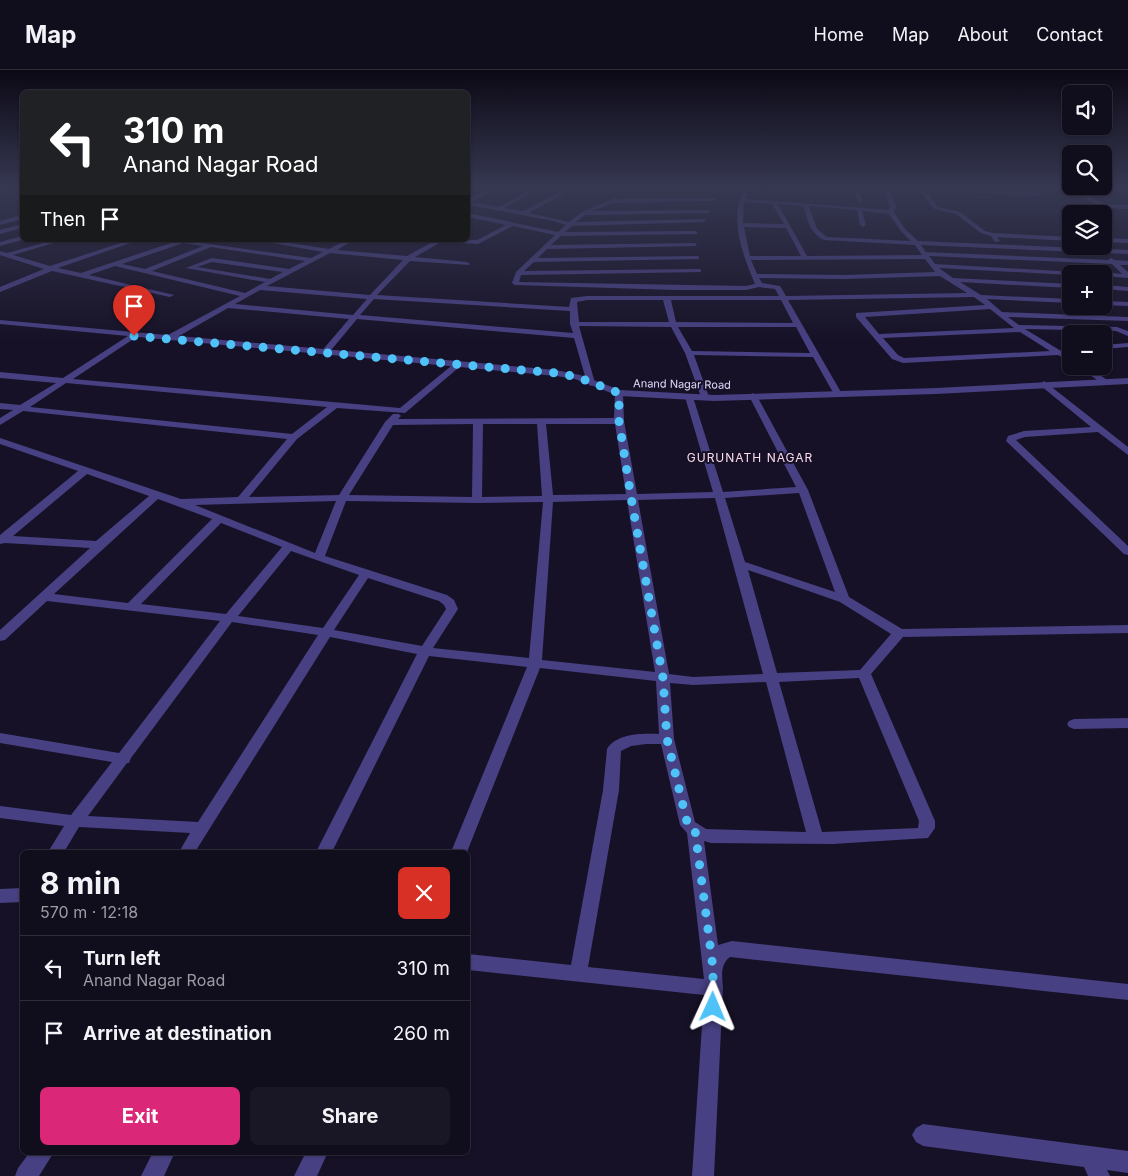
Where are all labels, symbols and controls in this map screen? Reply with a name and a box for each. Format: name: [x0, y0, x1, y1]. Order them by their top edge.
text: Map: [25, 20, 76, 49]
text: Home: [814, 24, 864, 45]
text: Map: [892, 24, 929, 45]
text: About: [957, 24, 1008, 45]
text: Contact: [1036, 24, 1103, 45]
map controls: [1062, 85, 1112, 375]
button: sound: [1062, 85, 1112, 135]
text: 310 m: [123, 109, 225, 151]
icon: left: [40, 110, 105, 175]
button: search: [1062, 145, 1112, 195]
text: Anand Nagar Road: [123, 151, 319, 177]
icon: arrive: [96, 205, 124, 233]
button: layers: [1062, 205, 1112, 255]
text: Then: [40, 208, 86, 231]
button: +: [1062, 265, 1112, 315]
pin: [113, 285, 155, 336]
icon: arrive: [120, 292, 148, 320]
button: −: [1062, 325, 1112, 375]
street label: Anand Nagar Road: [633, 376, 731, 392]
district label: GURUNATH NAGAR: [687, 450, 813, 465]
text: 8 min: [40, 865, 121, 901]
button: close: [398, 867, 450, 919]
text: 570 m · 12:18: [40, 902, 138, 922]
text: Turn left: [83, 947, 161, 970]
icon: left: [40, 954, 68, 982]
text: 310 m: [397, 957, 450, 980]
text: Anand Nagar Road: [83, 970, 225, 990]
position arrow: [686, 980, 738, 1032]
icon: arrive: [40, 1019, 68, 1047]
text: Arrive at destination: [83, 1022, 272, 1045]
text: 260 m: [393, 1022, 450, 1045]
button: Exit: [40, 1087, 240, 1145]
button: Share: [250, 1087, 450, 1145]

